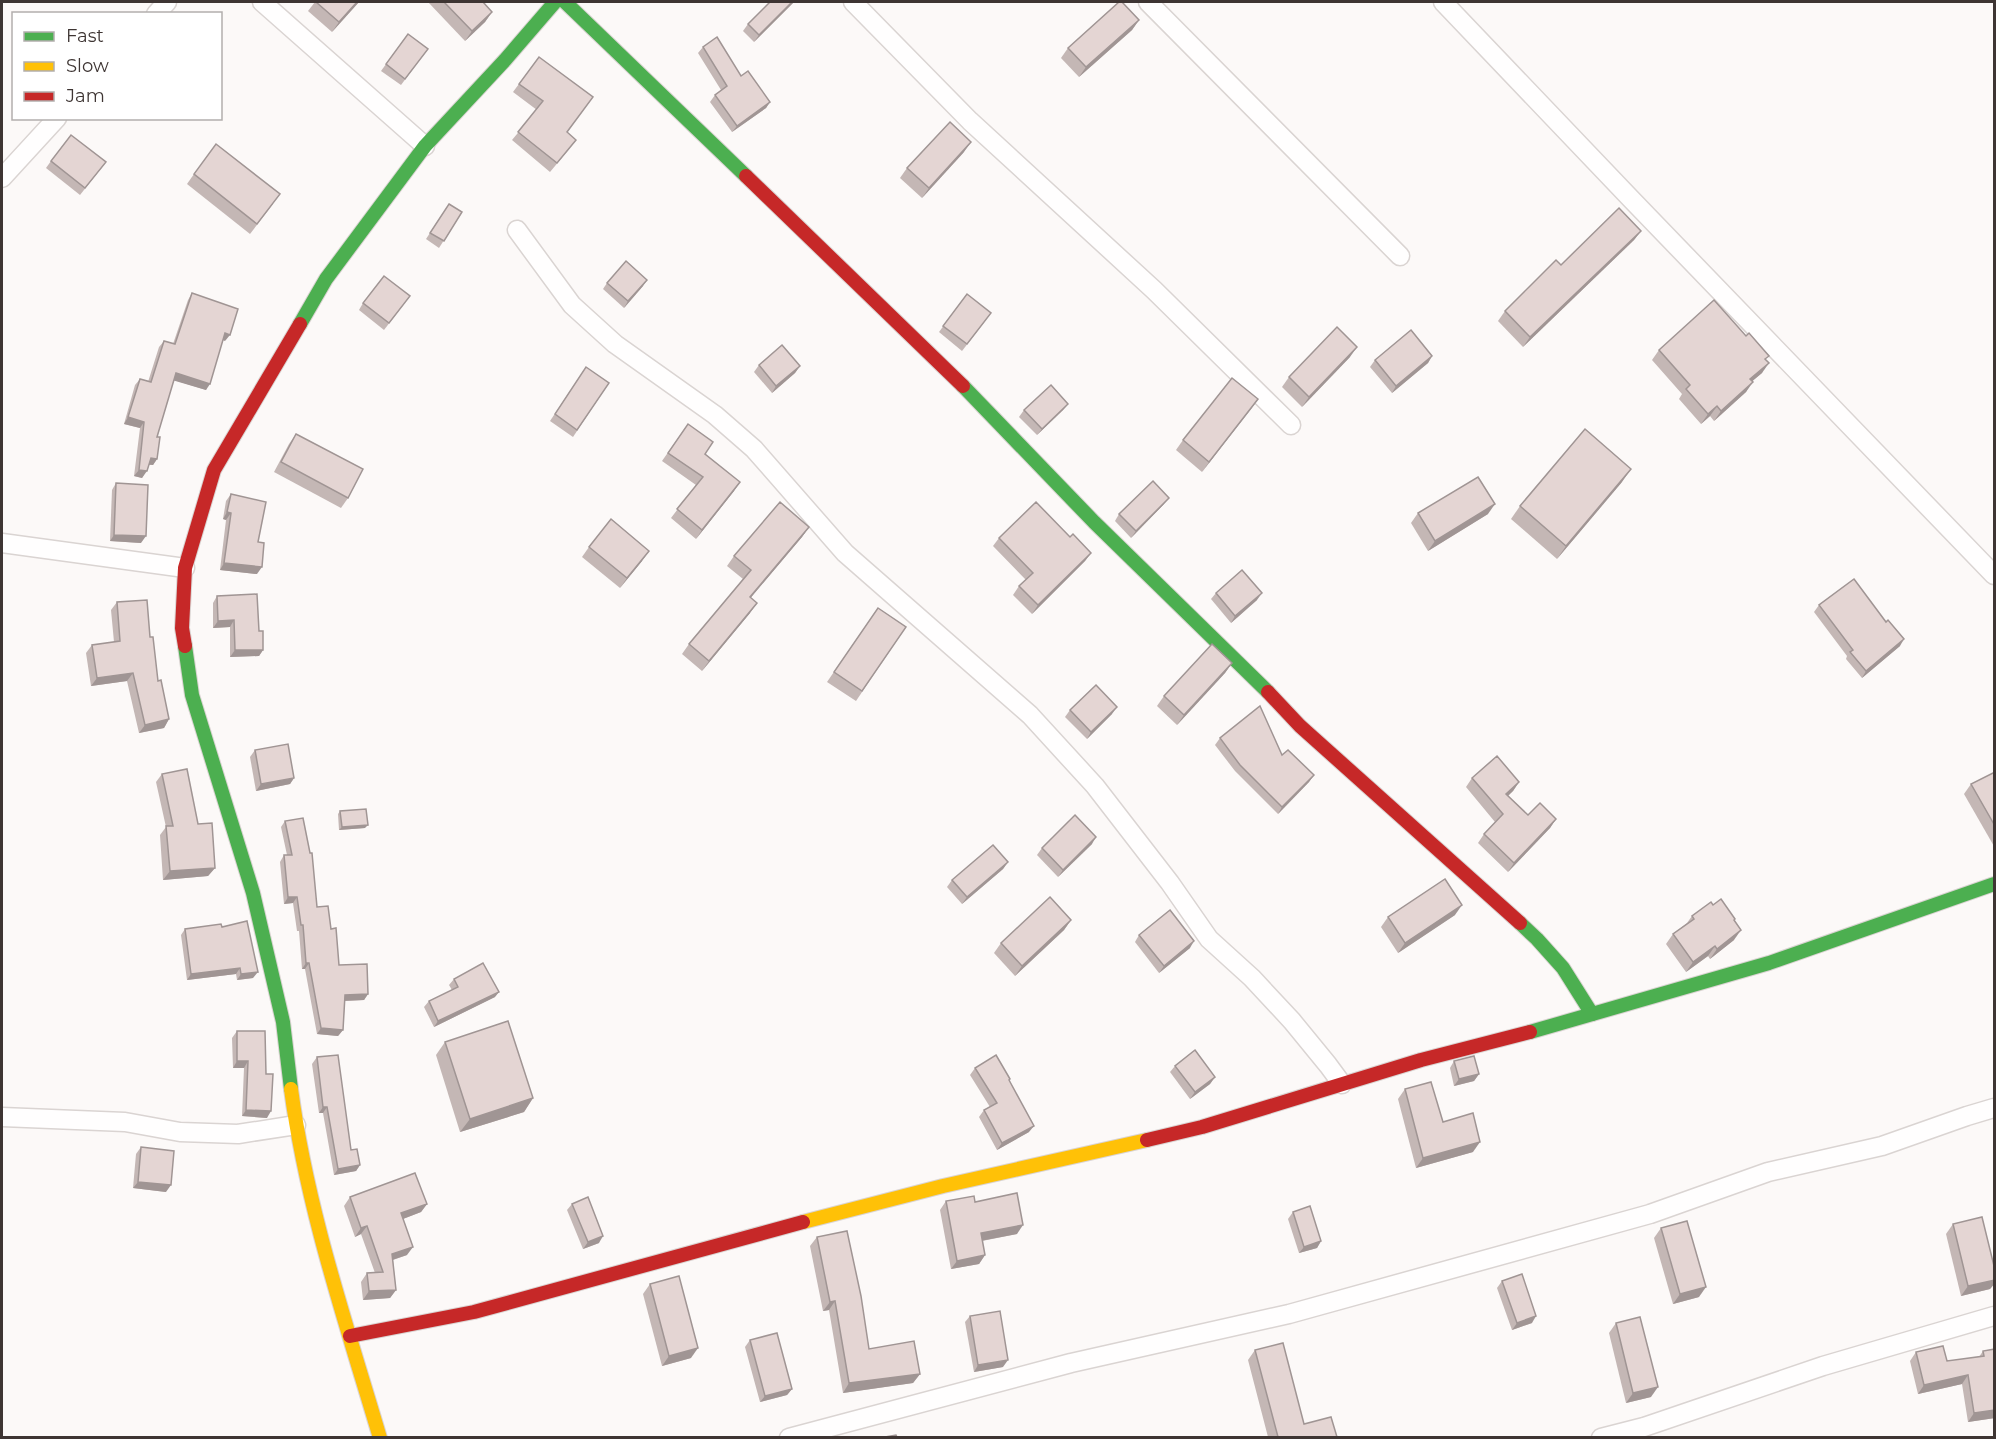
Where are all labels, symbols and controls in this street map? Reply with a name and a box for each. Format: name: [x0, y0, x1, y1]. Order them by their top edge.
legend: [12, 12, 222, 120]
text: Fast: [66, 25, 104, 47]
text: Slow: [66, 55, 109, 77]
text: Jam: [65, 85, 105, 107]

